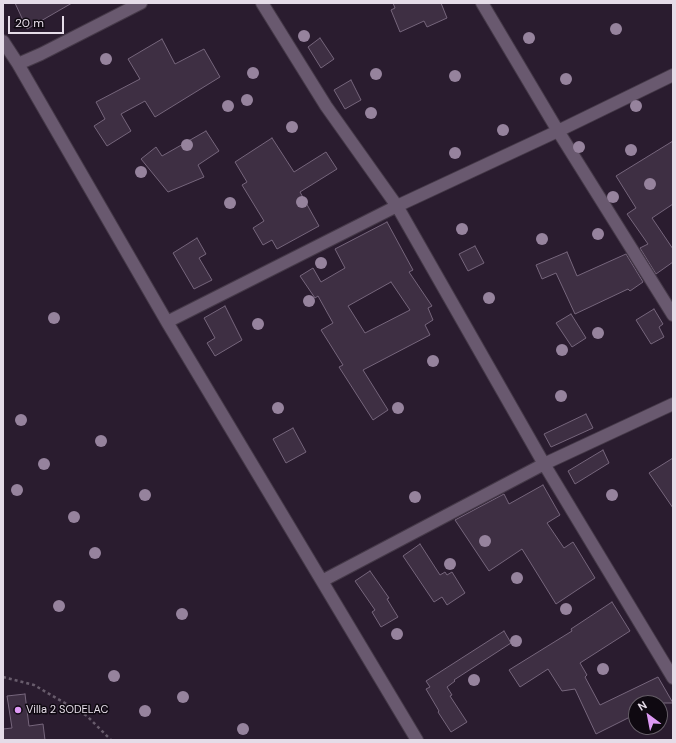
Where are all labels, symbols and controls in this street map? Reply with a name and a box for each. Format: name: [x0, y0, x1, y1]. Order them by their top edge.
scale bar: [10, 8, 66, 34]
text: 20 m: [15, 15, 44, 31]
north arrow: [628, 695, 668, 735]
text: N: [635, 698, 649, 714]
place label: Villa 2 SODELAC: [26, 703, 108, 717]
marker: Villa 2 SODELAC: [13, 705, 23, 715]

